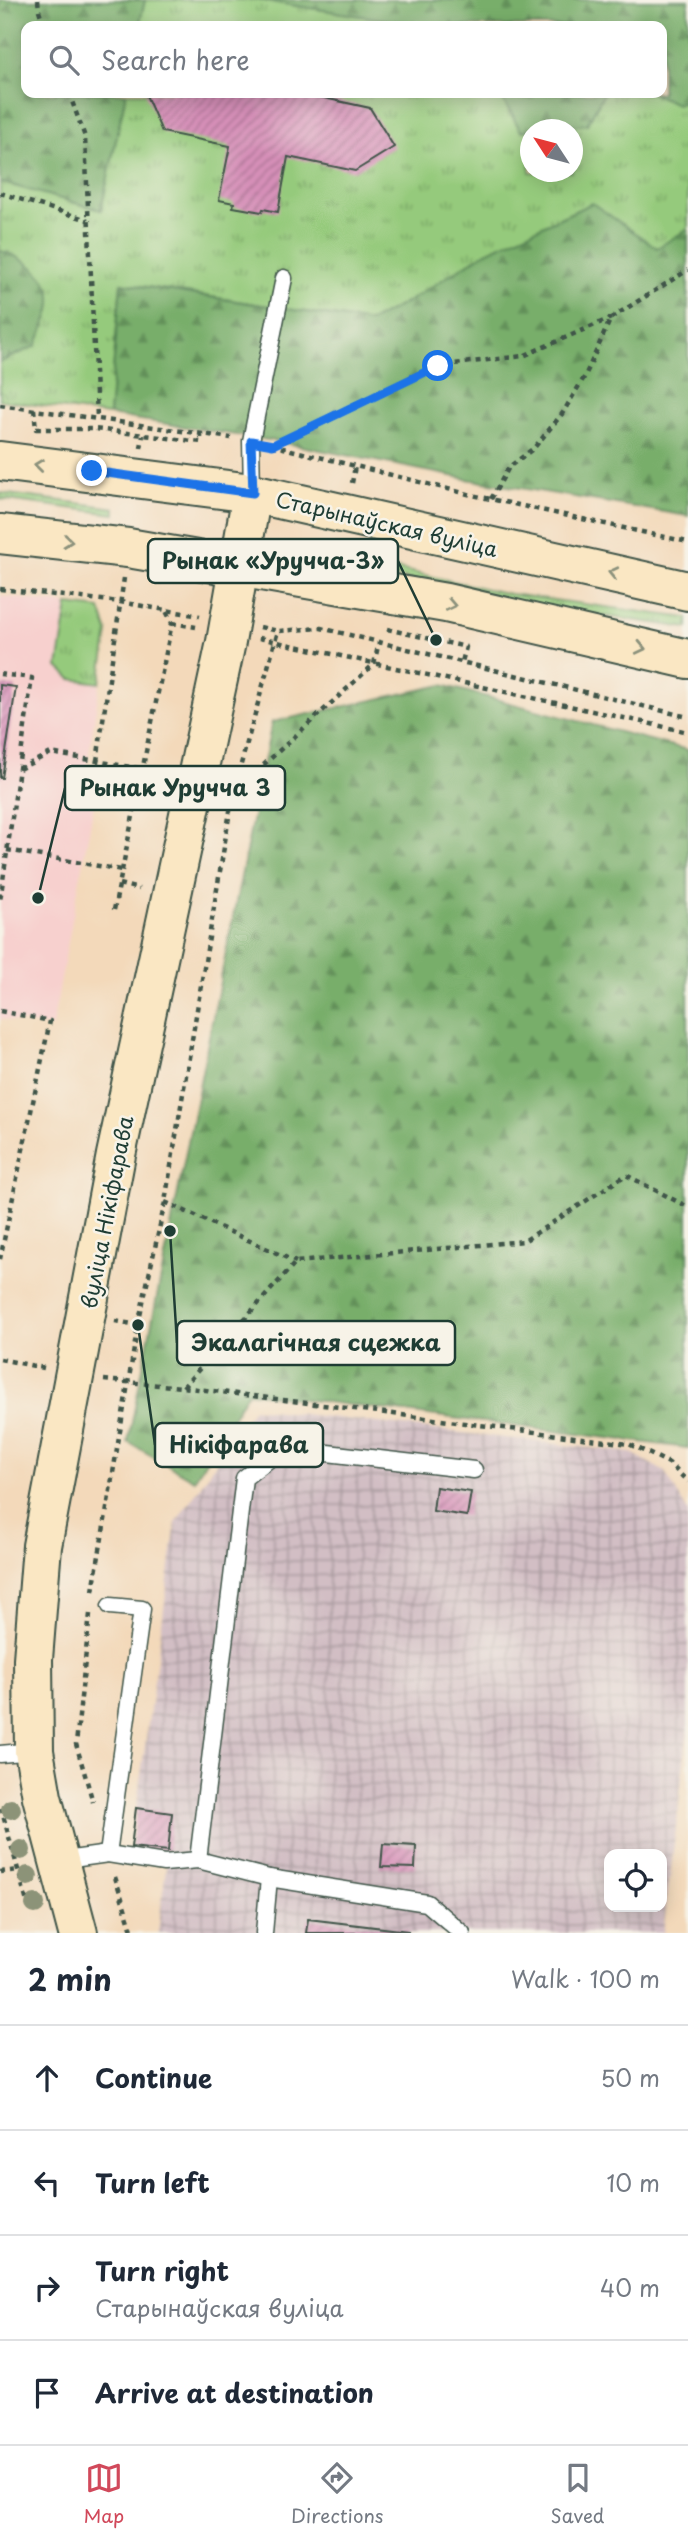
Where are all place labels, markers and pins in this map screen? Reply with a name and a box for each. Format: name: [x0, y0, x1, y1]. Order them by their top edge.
callout: Рынак «Уручча-3»: [148, 539, 398, 583]
callout: Рынак Уручча 3: [65, 766, 285, 810]
callout: Экалагічная сцежка: [177, 1321, 455, 1365]
callout: Нікіфарава: [155, 1423, 323, 1467]

